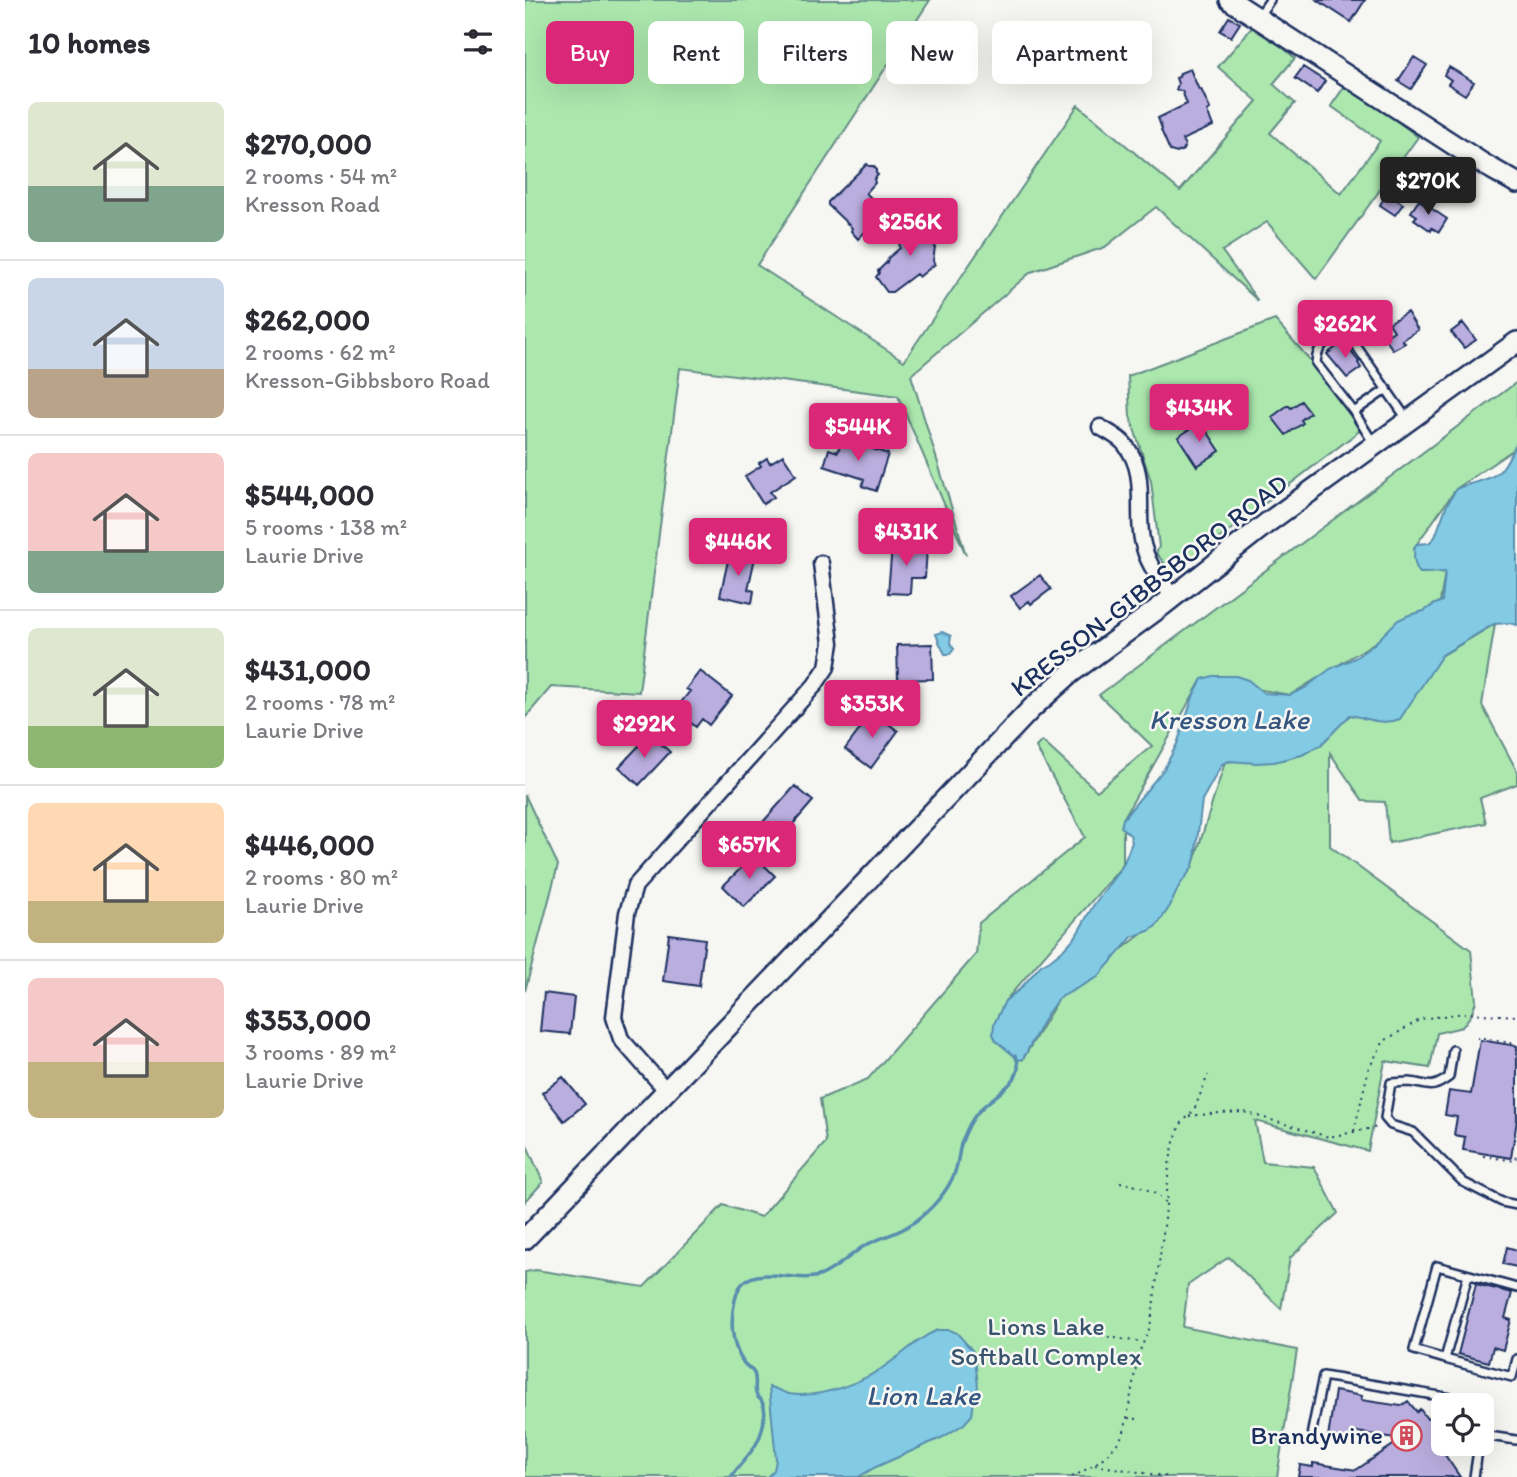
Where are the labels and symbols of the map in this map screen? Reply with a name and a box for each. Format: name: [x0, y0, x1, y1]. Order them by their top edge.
pin: $270K: [1379, 158, 1477, 217]
pin: $256K: [861, 198, 959, 258]
pin: $262K: [1296, 300, 1394, 360]
pin: $434K: [1150, 384, 1248, 444]
pin: $544K: [809, 404, 907, 463]
street label: KRESSON-GIBBSBORO ROAD: [1004, 467, 1294, 703]
pin: $431K: [857, 508, 955, 568]
pin: $446K: [689, 518, 787, 578]
pin: $353K: [823, 680, 921, 740]
pin: $292K: [595, 700, 693, 760]
water label: Kresson Lake: [1149, 702, 1311, 736]
pin: $657K: [700, 822, 798, 881]
park label: Lions Lake Softball Complex: [950, 1310, 1142, 1372]
water label: Lion Lake: [866, 1378, 982, 1412]
building icon: Brandywine: [1389, 1418, 1423, 1452]
place label: Brandywine: [1251, 1419, 1383, 1451]

